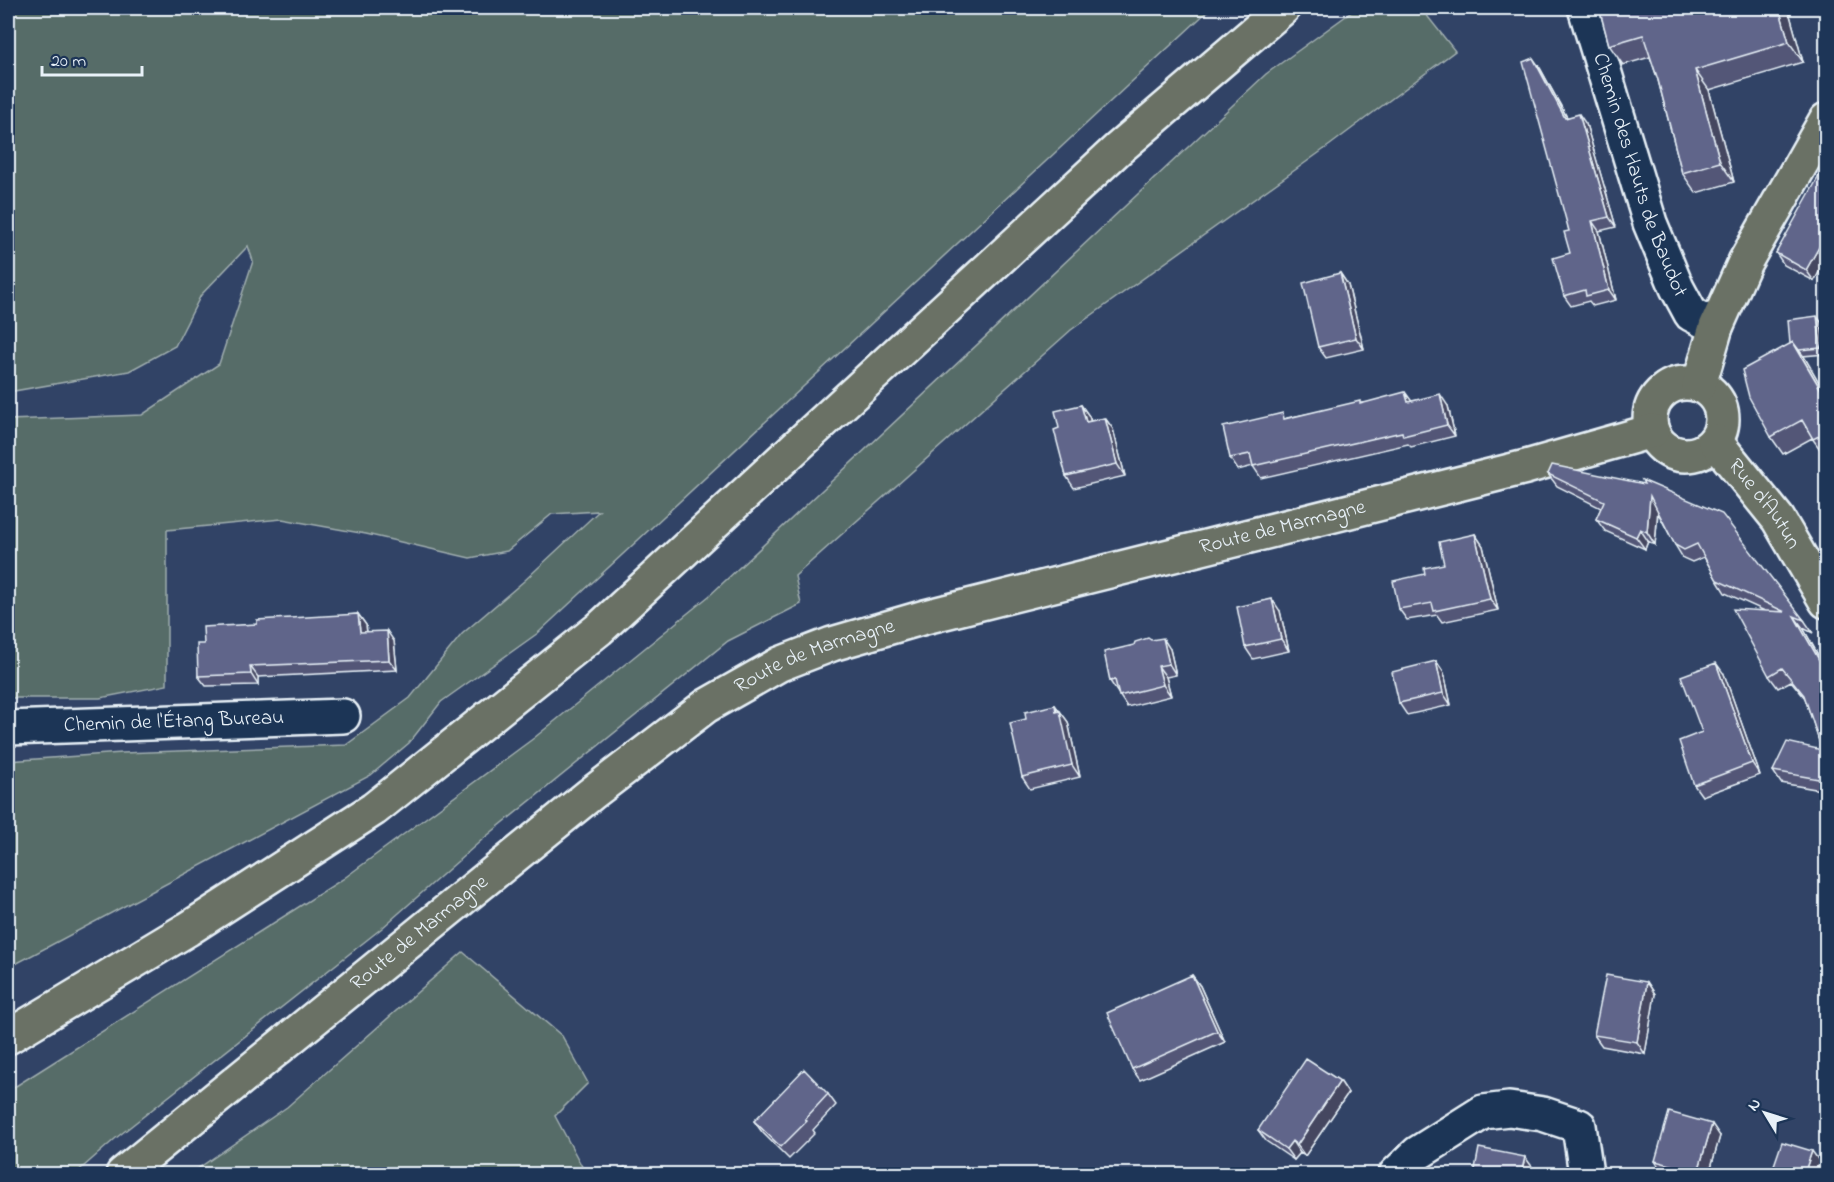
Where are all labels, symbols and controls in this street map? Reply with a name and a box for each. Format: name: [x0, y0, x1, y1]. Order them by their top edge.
scale bar: [42, 39, 142, 77]
text: 20 m: [51, 49, 86, 75]
street label: Chemin des Hauts de Baudot: [1585, 50, 1694, 303]
street label: Rue d'Autun: [1720, 452, 1808, 555]
street label: Route de Marmagne: [1197, 492, 1369, 563]
street label: Route de Marmagne: [729, 611, 899, 702]
street label: Chemin de l'Étang Bureau: [63, 703, 285, 741]
street label: Route de Marmagne: [344, 868, 496, 998]
north arrow: [1735, 1083, 1795, 1143]
text: N: [1742, 1093, 1768, 1117]

